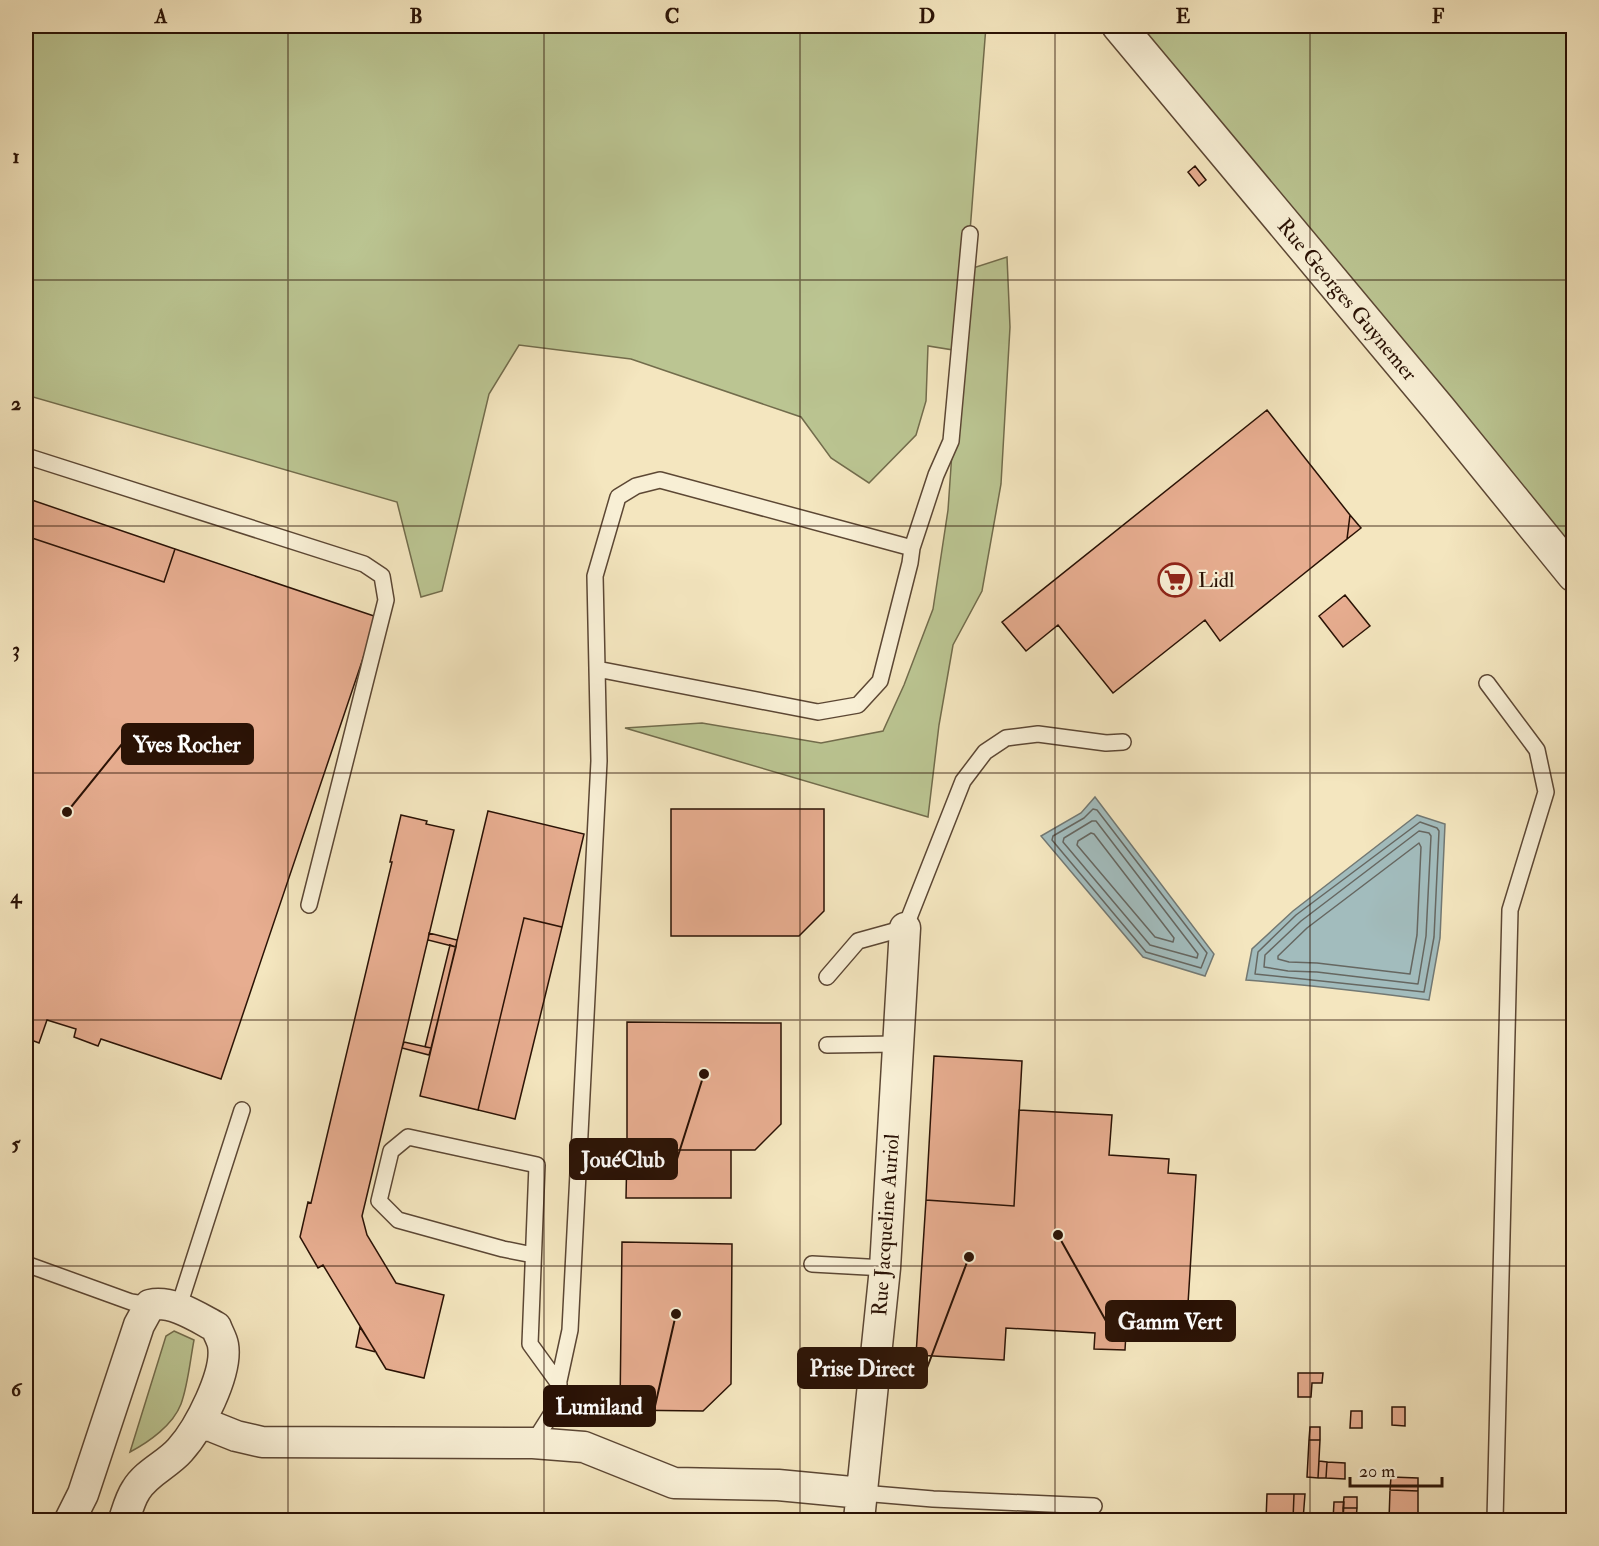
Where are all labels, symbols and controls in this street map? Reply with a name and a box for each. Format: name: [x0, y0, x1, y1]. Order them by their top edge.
text: A: [154, 4, 168, 29]
text: B: [409, 4, 423, 29]
text: C: [665, 4, 679, 29]
text: D: [919, 4, 935, 29]
text: E: [1176, 4, 1191, 29]
text: F: [1432, 4, 1445, 29]
text: 1: [12, 144, 20, 169]
street label: Rue Georges Guynemer: [1271, 213, 1423, 387]
text: 2: [11, 391, 21, 416]
supermarket icon: Lidl: [1157, 562, 1193, 598]
place label: Lidl: [1198, 567, 1235, 594]
text: 3: [12, 637, 20, 662]
callout: Yves Rocher: [122, 724, 253, 764]
text: Yves Rocher: [132, 731, 242, 759]
text: 4: [10, 884, 23, 909]
text: 5: [12, 1131, 22, 1156]
street label: Rue Jacqueline Auriol: [866, 1132, 906, 1317]
callout: JouéClub: [570, 1139, 677, 1179]
text: JouéClub: [580, 1146, 665, 1175]
callout: Gamm Vert: [1106, 1301, 1235, 1341]
text: Gamm Vert: [1118, 1308, 1223, 1336]
callout: Prise Direct: [798, 1348, 927, 1388]
text: Prise Direct: [809, 1355, 915, 1383]
text: 6: [11, 1377, 23, 1402]
callout: Lumiland: [544, 1386, 655, 1426]
text: Lumiland: [555, 1393, 643, 1421]
scale bar: [1350, 1450, 1442, 1488]
text: 20 m: [1359, 1460, 1395, 1483]

